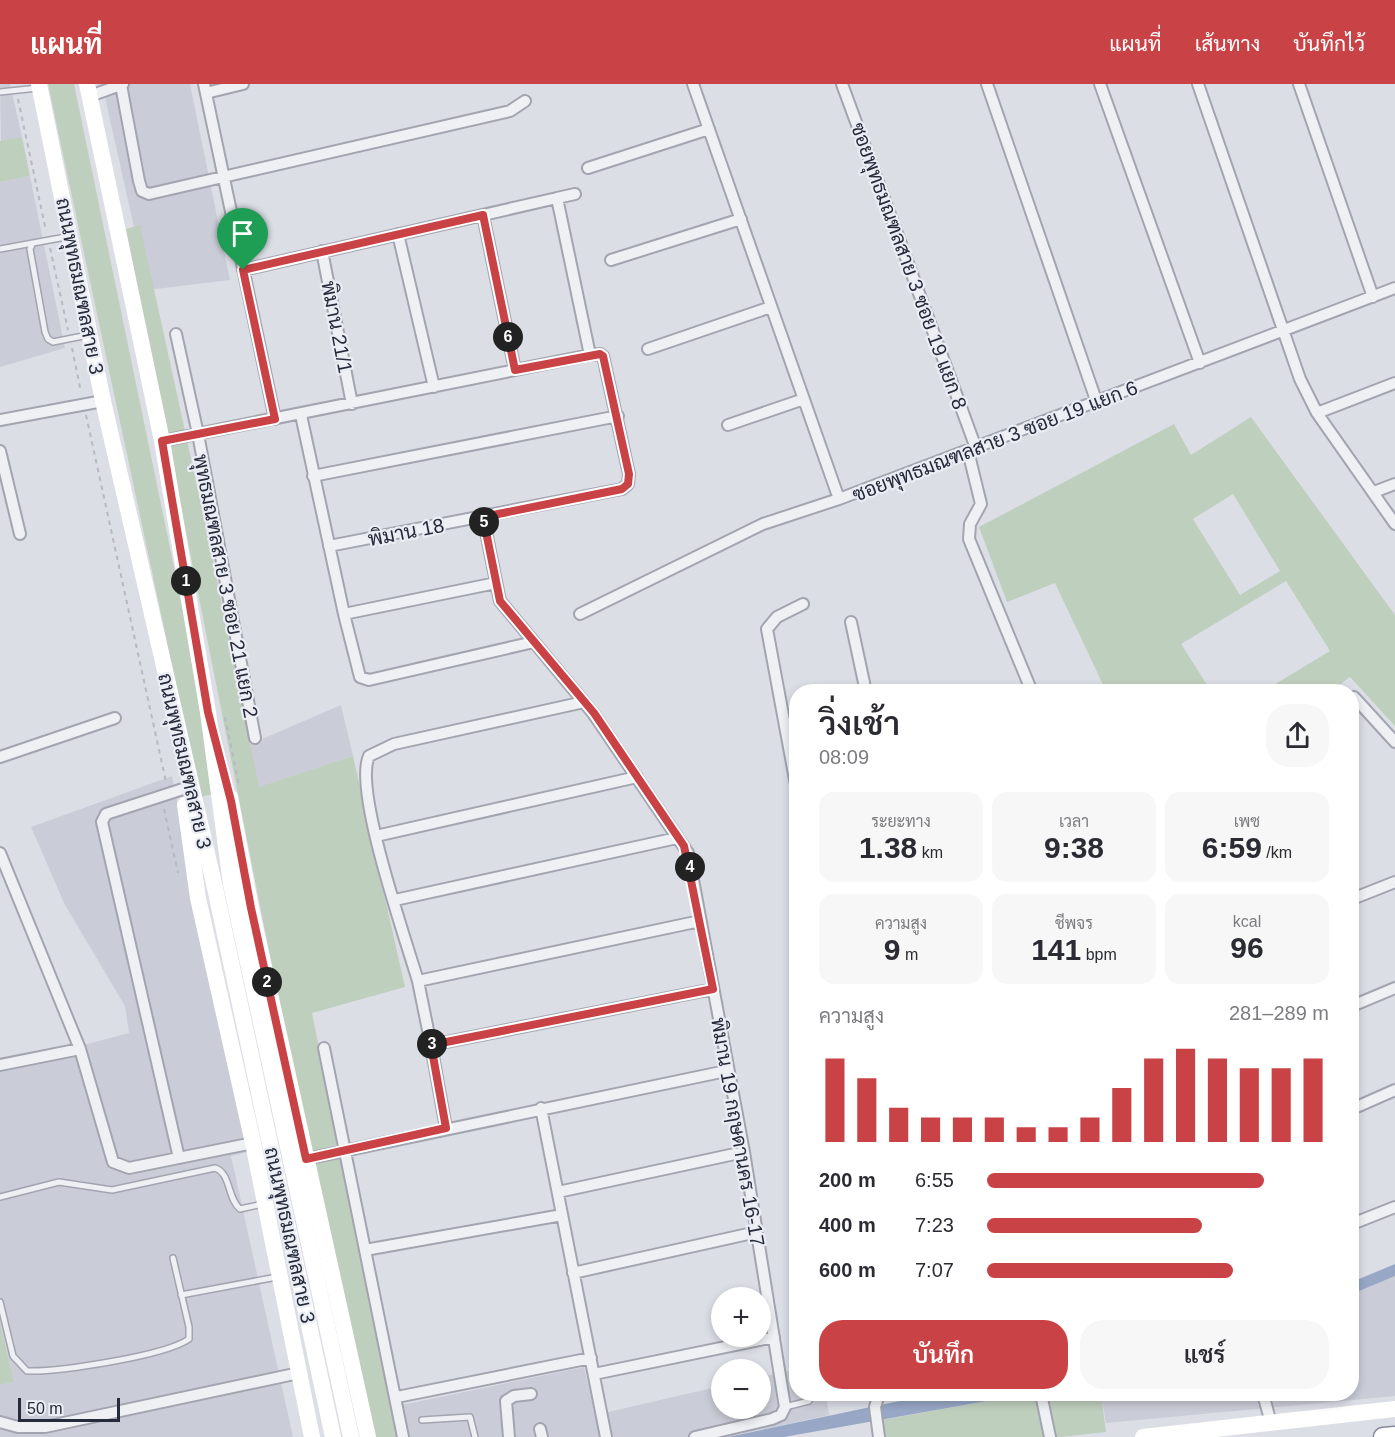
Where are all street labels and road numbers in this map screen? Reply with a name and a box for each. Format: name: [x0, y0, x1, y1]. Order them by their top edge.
street label: ซอยพุทธมณฑลสาย 3 ซอย 19 แยก 8: [844, 120, 971, 413]
street label: ถนนพุทธมณฑลสาย 3: [49, 196, 108, 377]
street label: พิมาน 21/1: [317, 279, 358, 375]
street label: ซอยพุทธมณฑลสาย 3 ซอย 19 แยก 6: [849, 376, 1142, 508]
street label: พุทธมณฑลสาย 3 ซอย 21 แยก 2: [187, 452, 262, 720]
street label: พิมาน 18: [366, 513, 446, 550]
street label: ถนนพุทธมณฑลสาย 3: [151, 671, 216, 852]
street label: พิมาน 19 กฤษดานคร 16-17: [706, 1016, 770, 1248]
street label: ถนนพุทธมณฑลสาย 3: [258, 1145, 319, 1326]

